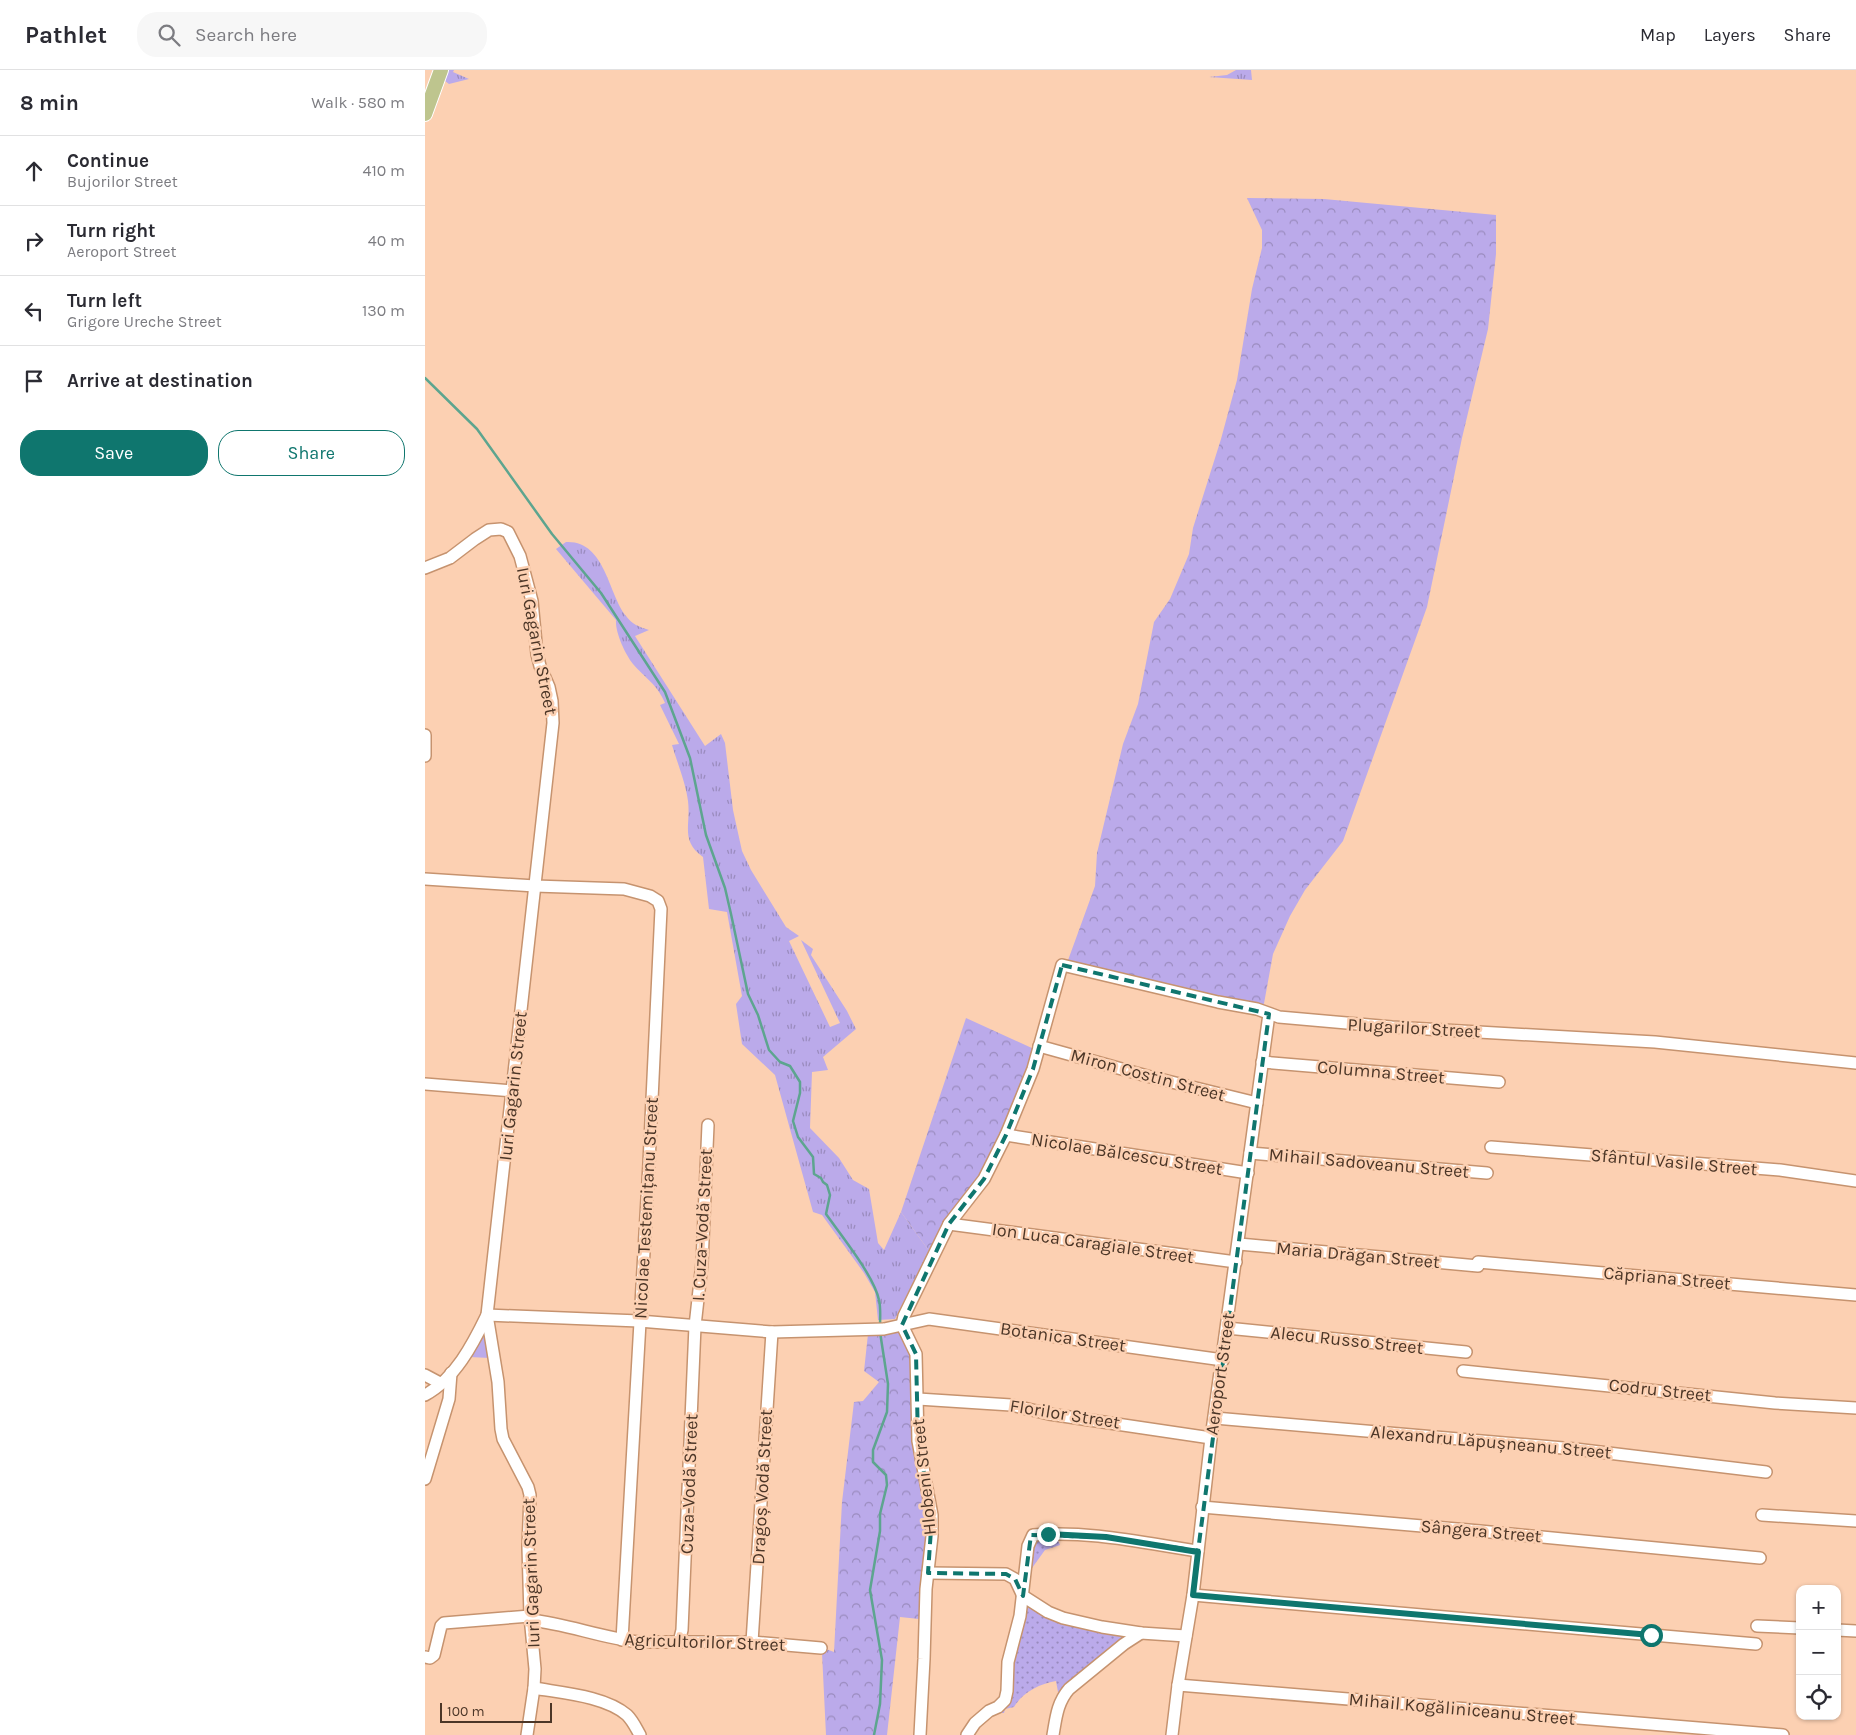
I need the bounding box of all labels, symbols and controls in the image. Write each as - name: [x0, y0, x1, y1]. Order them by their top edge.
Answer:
- search box: [137, 12, 487, 57]
- text: Pathlet: [25, 21, 107, 49]
- icon: search: [155, 21, 183, 49]
- text: Search here: [195, 24, 297, 46]
- text: Map: [1640, 24, 1676, 46]
- text: Layers: [1704, 24, 1756, 46]
- text: Share: [1784, 24, 1831, 46]
- text: 8 min: [20, 91, 79, 115]
- text: Walk · 580 m: [311, 93, 405, 112]
- text: Continue: [67, 150, 149, 172]
- icon: ahead: [20, 157, 48, 185]
- text: 410 m: [363, 161, 405, 180]
- text: Bujorilor Street: [67, 172, 178, 191]
- text: Turn right: [67, 220, 156, 242]
- icon: right: [20, 227, 48, 255]
- text: 40 m: [368, 231, 405, 250]
- text: Aeroport Street: [67, 242, 177, 261]
- text: Turn left: [67, 290, 142, 312]
- icon: left: [20, 297, 48, 325]
- text: 130 m: [362, 301, 405, 320]
- text: Grigore Ureche Street: [67, 312, 222, 331]
- icon: arrive: [20, 367, 48, 395]
- text: Arrive at destination: [67, 370, 253, 392]
- button: Save: [20, 430, 208, 476]
- button: Share: [218, 430, 405, 476]
- street label: Iuri Gagarin Street: [512, 565, 562, 717]
- street label: Iuri Gagarin Street: [494, 1010, 532, 1162]
- street label: Plugarilor Street: [1347, 1014, 1481, 1042]
- street label: Miron Costin Street: [1068, 1044, 1228, 1106]
- street label: Columna Street: [1316, 1055, 1446, 1089]
- street label: Nicolae Testemițanu Street: [629, 1096, 663, 1319]
- street label: Nicolae Bălcescu Street: [1030, 1128, 1224, 1180]
- street label: Mihail Sadoveanu Street: [1268, 1143, 1470, 1183]
- street label: Sfântul Vasile Street: [1590, 1144, 1758, 1180]
- street label: I. Cuza-Vodă Street: [687, 1148, 717, 1302]
- street label: Ion Luca Caragiale Street: [991, 1218, 1196, 1268]
- street label: Maria Drăgan Street: [1275, 1237, 1441, 1273]
- street label: Căpriana Street: [1602, 1261, 1732, 1295]
- street label: Aeroport Street: [1201, 1311, 1240, 1437]
- street label: Botanica Street: [999, 1317, 1128, 1357]
- street label: Alecu Russo Street: [1270, 1321, 1425, 1359]
- street label: Codru Street: [1608, 1374, 1712, 1406]
- street label: Florilor Street: [1008, 1394, 1122, 1434]
- street label: Dragoș Vodă Street: [747, 1408, 777, 1565]
- street label: Cuza-Vodă Street: [676, 1413, 702, 1554]
- street label: Hlobeni Street: [907, 1418, 941, 1536]
- street label: Alexandru Lăpușneanu Street: [1370, 1421, 1613, 1464]
- street label: Iuri Gagarin Street: [517, 1497, 545, 1648]
- street label: Sângera Street: [1420, 1515, 1543, 1547]
- route end: [1037, 1523, 1060, 1546]
- map controls: [1796, 1585, 1841, 1720]
- button: +: [1796, 1585, 1841, 1630]
- route start: [1640, 1624, 1663, 1647]
- street label: Agricultorilor Street: [624, 1628, 786, 1656]
- button: −: [1796, 1630, 1841, 1675]
- button: locate: [1796, 1675, 1841, 1720]
- street label: Mihail Kogăliniceanu Street: [1348, 1688, 1576, 1730]
- scale bar: [440, 1700, 553, 1723]
- text: 100 m: [447, 1703, 485, 1720]

